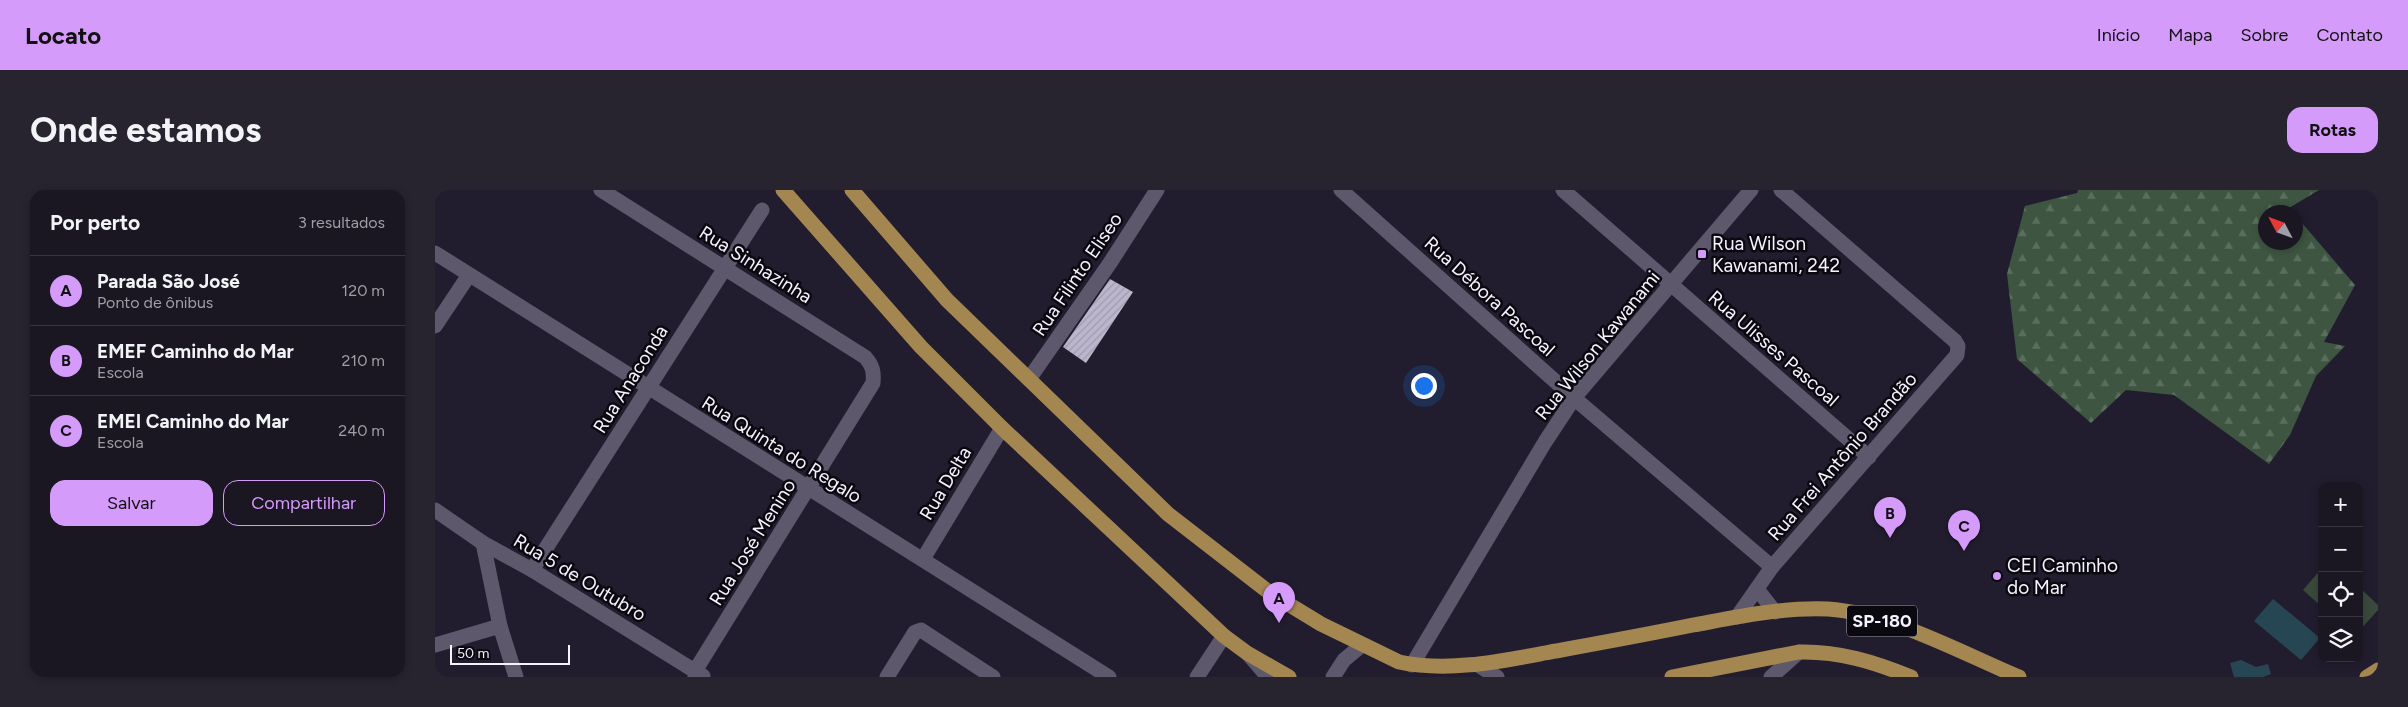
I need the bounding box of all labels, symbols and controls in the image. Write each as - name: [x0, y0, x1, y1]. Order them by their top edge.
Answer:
- text: Locato: [25, 21, 101, 50]
- text: Início: [2097, 24, 2140, 46]
- text: Mapa: [2168, 24, 2212, 46]
- text: Sobre: [2240, 24, 2288, 46]
- text: Contato: [2316, 24, 2383, 46]
- button: Rotas: [2287, 107, 2378, 153]
- text: Onde estamos: [30, 109, 261, 151]
- north arrow: [2258, 205, 2303, 250]
- street label: Rua Filinto Eliseo: [1028, 208, 1127, 340]
- text: Por perto: [50, 210, 140, 235]
- text: 3 resultados: [298, 213, 385, 232]
- street label: Rua Sinhazinha: [695, 221, 816, 308]
- street label: Rua Débora Pascoal: [1420, 232, 1560, 361]
- place label: Rua Wilson Kawanami, 242: [1712, 232, 1840, 277]
- marker: Rua Wilson Kawanami, 242: [1696, 248, 1708, 260]
- street label: Rua Wilson Kawanami: [1530, 266, 1665, 424]
- text: Parada São José: [97, 270, 240, 293]
- text: A: [60, 281, 72, 300]
- text: 120 m: [342, 281, 385, 300]
- street label: Rua Ulisses Pascoal: [1704, 286, 1844, 411]
- text: Ponto de ônibus: [97, 293, 213, 312]
- street label: Rua Anaconda: [588, 321, 673, 437]
- text: EMEF Caminho do Mar: [97, 340, 294, 363]
- text: B: [61, 351, 71, 370]
- text: 210 m: [342, 351, 385, 370]
- text: Escola: [97, 363, 144, 382]
- street label: Rua Frei Antônio Brandão: [1763, 367, 1921, 545]
- your location: [1411, 373, 1437, 399]
- street label: Rua Quinta do Regalo: [698, 391, 866, 508]
- text: EMEI Caminho do Mar: [97, 410, 289, 433]
- text: C: [60, 421, 72, 440]
- text: 240 m: [338, 421, 385, 440]
- text: Escola: [97, 433, 144, 452]
- street label: Rua Delta: [915, 442, 976, 524]
- street label: Rua José Menino: [704, 475, 801, 610]
- button: Salvar: [50, 480, 213, 526]
- button: Compartilhar: [223, 480, 385, 526]
- map controls: [2318, 482, 2363, 662]
- button: +: [2318, 482, 2363, 527]
- pin: B: [1874, 497, 1906, 538]
- pin: C: [1948, 510, 1980, 551]
- button: −: [2318, 527, 2363, 572]
- street label: Rua 5 de Outubro: [509, 529, 650, 626]
- place label: CEI Caminho do Mar: [2007, 554, 2118, 599]
- marker: CEI Caminho do Mar: [1991, 570, 2003, 582]
- button: locate: [2318, 572, 2363, 617]
- pin: A: [1263, 582, 1295, 623]
- road number: SP-180: [1847, 606, 1917, 636]
- button: layers: [2318, 617, 2363, 662]
- scale bar: [450, 642, 570, 665]
- text: 50 m: [457, 645, 489, 662]

